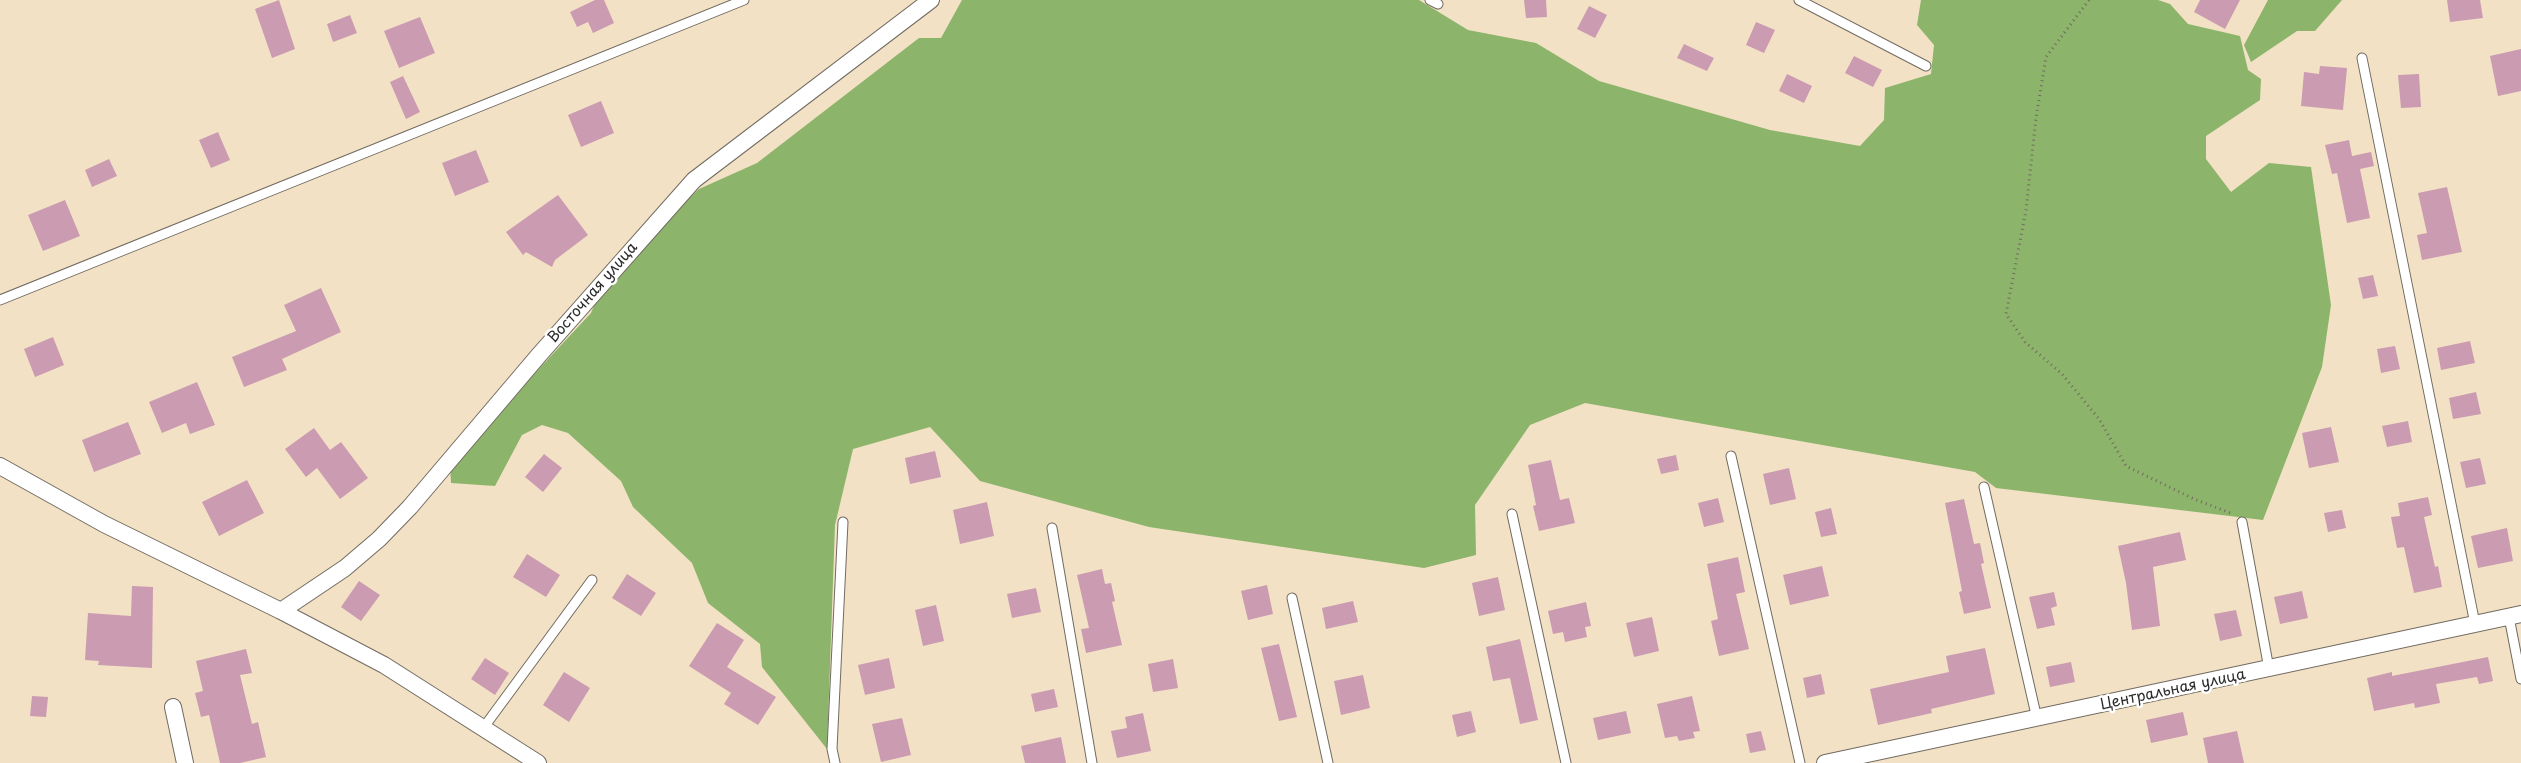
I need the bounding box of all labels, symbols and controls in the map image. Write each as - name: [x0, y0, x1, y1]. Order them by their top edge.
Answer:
- street label: Восточная улица: [544, 239, 642, 347]
- street label: Центральная улица: [2099, 666, 2247, 714]

